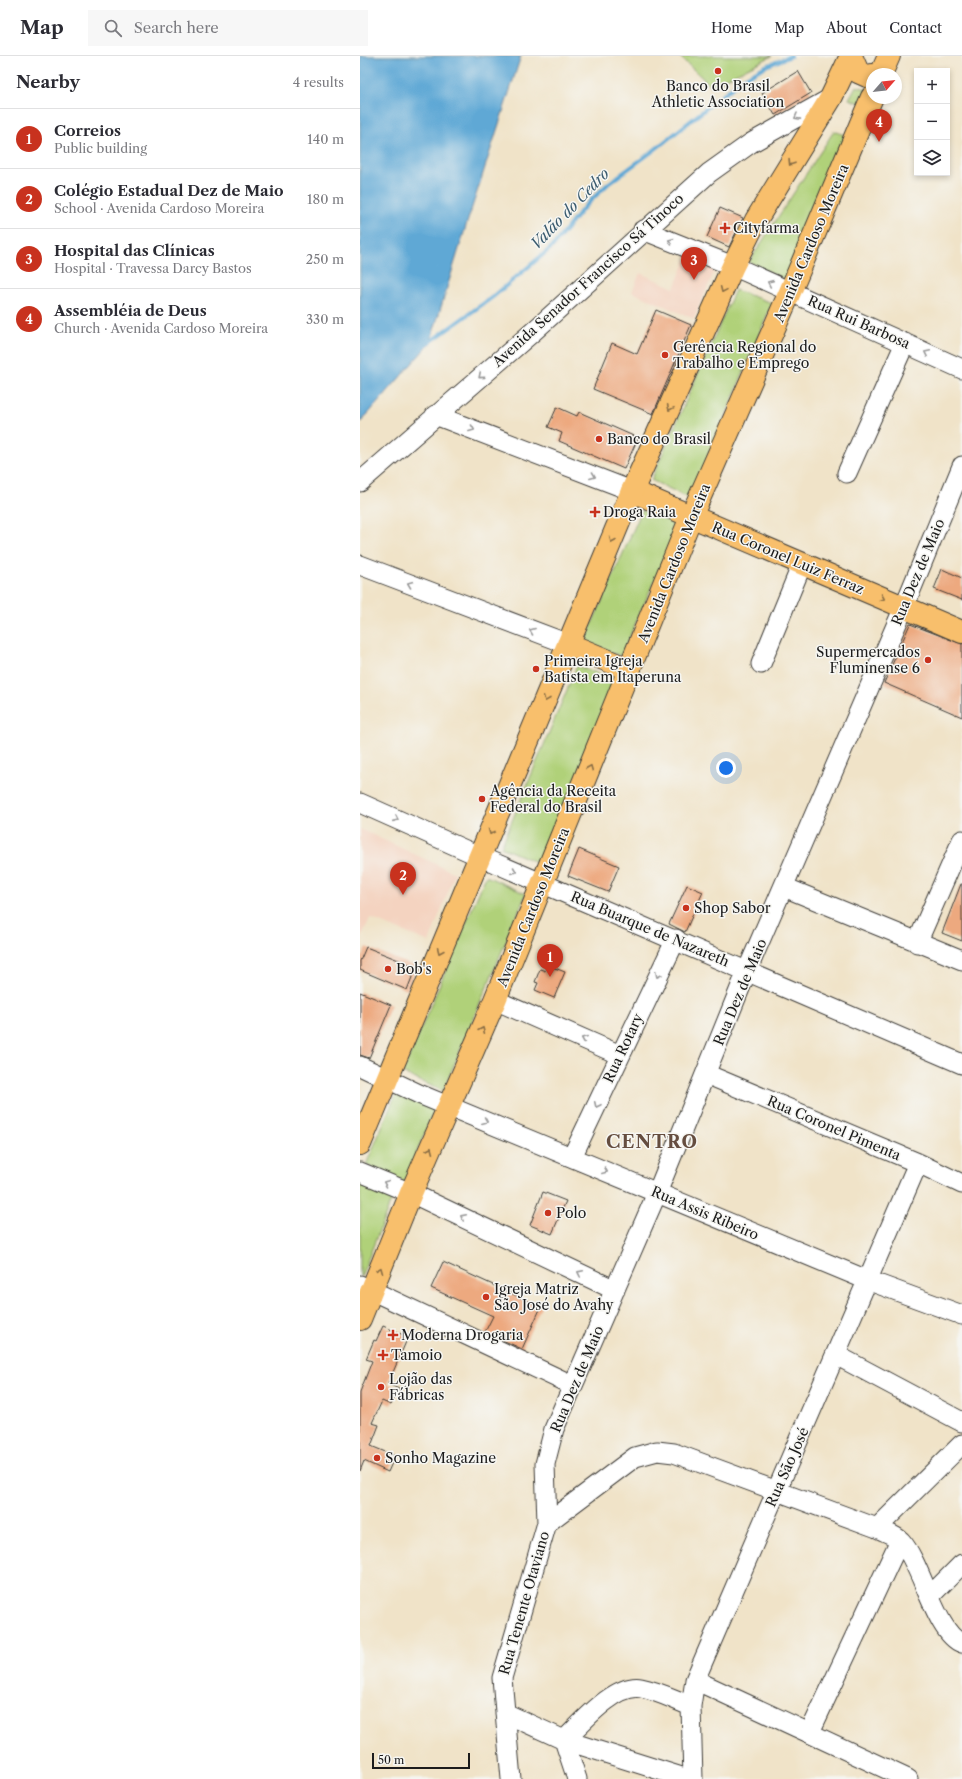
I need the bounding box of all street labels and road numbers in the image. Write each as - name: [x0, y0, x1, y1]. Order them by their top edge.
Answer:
- street label: Avenida Cardoso Moreira: [769, 161, 853, 326]
- street label: Avenida Senador Francisco Sá Tinoco: [488, 189, 687, 371]
- street label: Rua Rui Barbosa: [805, 291, 914, 353]
- street label: Avenida Cardoso Moreira: [633, 480, 714, 646]
- street label: Rua Dez de Maio: [887, 516, 949, 628]
- street label: Rua Coronel Luiz Ferraz: [709, 518, 867, 598]
- street label: Avenida Cardoso Moreira: [492, 824, 573, 990]
- street label: Rua Buarque de Nazareth: [568, 887, 732, 971]
- street label: Rua Dez de Maio: [709, 936, 771, 1048]
- street label: Rua Rotary: [599, 1010, 647, 1086]
- street label: Rua Coronel Pimenta: [764, 1092, 904, 1165]
- street label: Rua Assis Ribeiro: [648, 1182, 762, 1244]
- street label: Rua Dez de Maio: [546, 1323, 608, 1435]
- street label: Rua São José: [761, 1424, 813, 1510]
- street label: Rua Tenente Otaviano: [495, 1529, 553, 1677]

